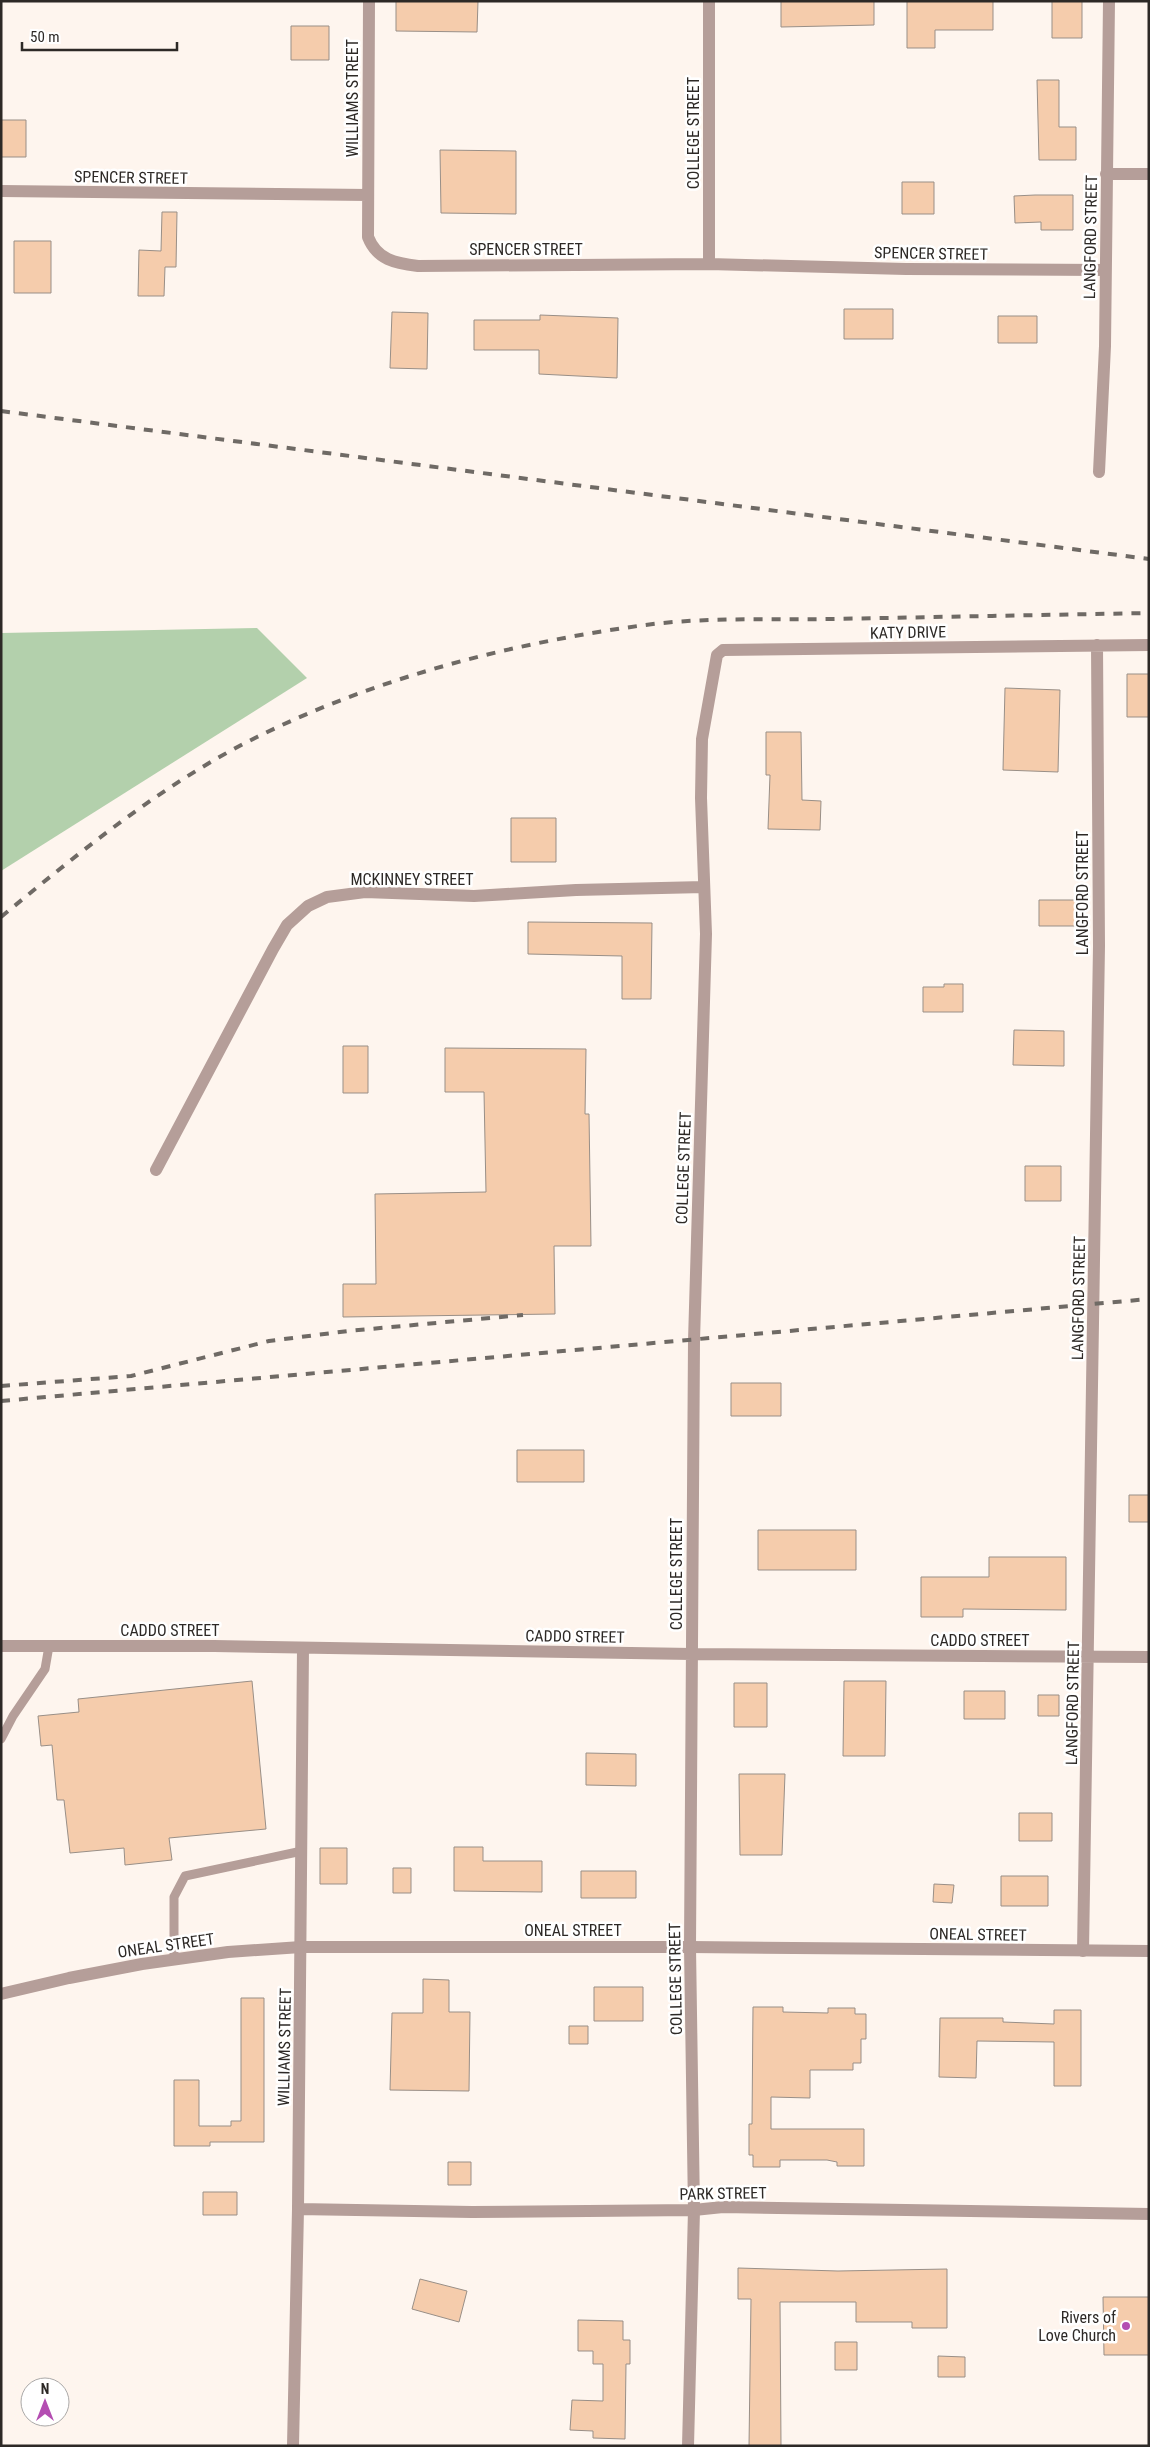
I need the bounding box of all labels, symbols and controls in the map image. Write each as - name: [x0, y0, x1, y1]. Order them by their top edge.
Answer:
- scale bar: [22, 20, 178, 52]
- text: 50 m: [30, 28, 60, 46]
- street label: WILLIAMS STREET: [343, 39, 362, 157]
- street label: COLLEGE STREET: [684, 77, 703, 189]
- street label: SPENCER STREET: [74, 167, 188, 188]
- street label: LANGFORD STREET: [1080, 175, 1101, 299]
- street label: SPENCER STREET: [469, 240, 583, 259]
- street label: SPENCER STREET: [874, 243, 988, 264]
- street label: KATY DRIVE: [870, 622, 946, 643]
- street label: LANGFORD STREET: [1073, 831, 1092, 955]
- street label: MCKINNEY STREET: [350, 870, 474, 889]
- street label: COLLEGE STREET: [672, 1111, 695, 1225]
- street label: LANGFORD STREET: [1068, 1236, 1089, 1360]
- street label: COLLEGE STREET: [667, 1518, 686, 1630]
- street label: CADDO STREET: [120, 1621, 220, 1640]
- street label: CADDO STREET: [525, 1626, 625, 1647]
- street label: CADDO STREET: [930, 1631, 1030, 1650]
- street label: LANGFORD STREET: [1062, 1641, 1083, 1765]
- street label: ONEAL STREET: [524, 1921, 622, 1940]
- street label: COLLEGE STREET: [665, 1923, 686, 2035]
- street label: ONEAL STREET: [929, 1924, 1027, 1945]
- street label: ONEAL STREET: [116, 1929, 216, 1962]
- street label: WILLIAMS STREET: [274, 1988, 295, 2106]
- street label: PARK STREET: [679, 2183, 767, 2204]
- place label: Rivers of Love Church: [1038, 2308, 1116, 2345]
- marker: Rivers of Love Church: [1120, 2320, 1132, 2332]
- north arrow: [20, 2377, 70, 2427]
- text: N: [41, 2381, 49, 2397]

